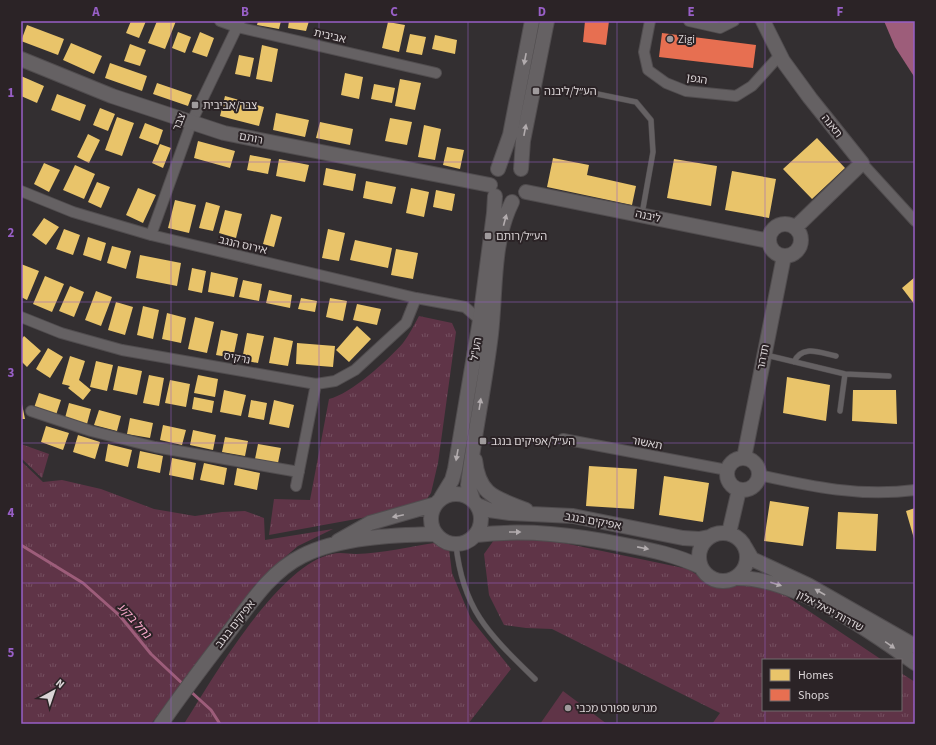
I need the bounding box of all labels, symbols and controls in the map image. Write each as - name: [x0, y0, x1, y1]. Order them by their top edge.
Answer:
- text: A: [91, 3, 100, 21]
- text: B: [241, 3, 249, 21]
- text: C: [390, 3, 398, 21]
- text: D: [538, 3, 546, 21]
- text: E: [687, 3, 695, 21]
- text: F: [837, 3, 844, 21]
- street label: אביבית: [312, 25, 348, 47]
- place label: Zigi: [678, 32, 695, 47]
- marker: Zigi: [665, 34, 675, 44]
- one-way arrow: [521, 53, 527, 65]
- street label: הגפן: [685, 70, 709, 88]
- text: 1: [8, 84, 15, 102]
- place label: הע״ל/ליבנה: [544, 84, 597, 99]
- marker: הע״ל/ליבנה: [531, 86, 541, 96]
- place label: צבר/אביבית: [203, 98, 257, 113]
- marker: צבר/אביבית: [190, 100, 200, 110]
- street label: צבר: [169, 111, 189, 133]
- street label: תאנה: [818, 111, 846, 141]
- one-way arrow: [522, 124, 528, 137]
- street label: רותם: [238, 128, 264, 148]
- street label: ליבנה: [634, 206, 662, 226]
- one-way arrow: [502, 213, 508, 225]
- text: 2: [8, 224, 15, 242]
- place label: הע״ל/רותם: [496, 229, 547, 244]
- marker: הע״ל/רותם: [483, 231, 493, 241]
- street label: אירוס הנגב: [217, 232, 269, 258]
- street label: הע"ל: [467, 336, 485, 362]
- street label: תדהר: [753, 343, 773, 371]
- street label: נרקיס: [222, 348, 252, 368]
- text: 3: [8, 364, 15, 382]
- one-way arrow: [477, 397, 483, 410]
- street label: תאשור: [630, 433, 664, 453]
- place label: הע״ל/אפיקים בנגב: [491, 434, 575, 449]
- marker: הע״ל/אפיקים בנגב: [478, 436, 488, 446]
- one-way arrow: [454, 449, 460, 462]
- text: 4: [8, 504, 15, 522]
- street label: אפיקים בנגב: [564, 509, 622, 533]
- one-way arrow: [392, 513, 405, 519]
- one-way arrow: [509, 529, 522, 535]
- one-way arrow: [637, 546, 649, 552]
- one-way arrow: [770, 581, 782, 587]
- street label: שדרות יגאל אלון: [794, 587, 866, 635]
- one-way arrow: [814, 589, 826, 596]
- street label: אפיקים בנגב: [212, 597, 258, 651]
- water label: נחל בקע: [113, 599, 156, 644]
- one-way arrow: [884, 641, 895, 649]
- text: 5: [8, 644, 15, 662]
- legend: [762, 659, 902, 711]
- text: Homes: [798, 667, 833, 684]
- north arrow: [34, 671, 74, 711]
- text: N: [52, 676, 68, 692]
- text: Shops: [798, 687, 829, 704]
- place label: מגרש ספורט מכבי: [576, 701, 657, 716]
- marker: מגרש ספורט מכבי: [563, 703, 573, 713]

